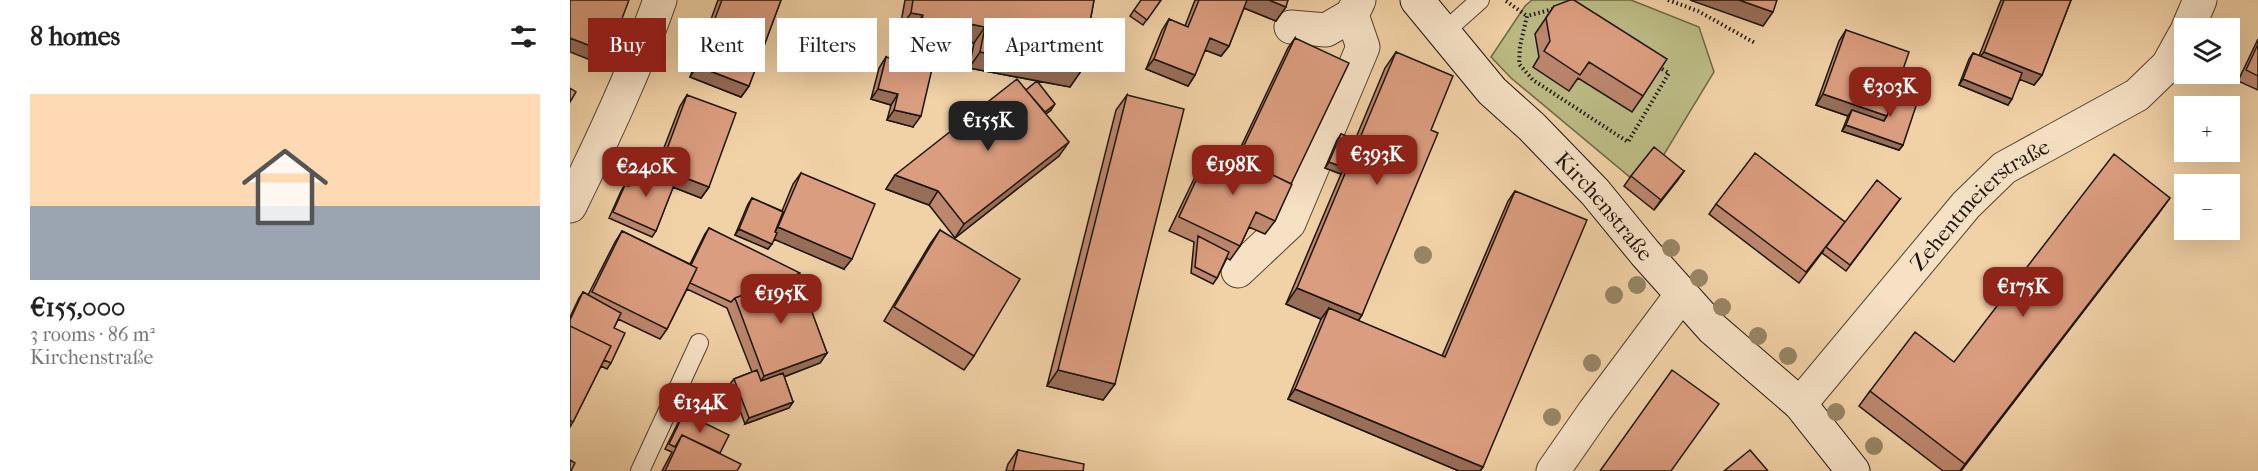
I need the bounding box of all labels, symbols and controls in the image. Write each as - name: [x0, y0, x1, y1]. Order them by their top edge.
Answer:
- chip: Buy: [588, 18, 666, 72]
- chip: Rent: [678, 18, 765, 72]
- chip: Filters: [777, 18, 877, 72]
- chip: New: [889, 18, 972, 72]
- chip: Apartment: [984, 18, 1125, 72]
- map controls: [2174, 18, 2240, 240]
- button: layers: [2174, 18, 2240, 84]
- icon: filters: [507, 20, 540, 53]
- text: 8 homes: [30, 21, 120, 52]
- pin: €303K: [1848, 67, 1932, 118]
- text: €303K: [1863, 75, 1917, 98]
- button: +: [2174, 96, 2240, 162]
- pin: €155K: [946, 101, 1030, 152]
- text: €155K: [963, 109, 1013, 132]
- icon: home: [231, 133, 339, 241]
- street label: Zehentmeierstraße: [1905, 134, 2054, 276]
- pin: €393K: [1335, 135, 1419, 186]
- text: €393K: [1350, 143, 1404, 166]
- pin: €198K: [1191, 145, 1275, 196]
- pin: €240K: [604, 147, 688, 198]
- street label: Kirchenstraße: [1549, 147, 1658, 267]
- text: €198K: [1206, 153, 1260, 176]
- text: €240K: [616, 155, 676, 178]
- button: −: [2174, 174, 2240, 240]
- pin: €175K: [1981, 267, 2065, 318]
- pin: €195K: [739, 274, 823, 325]
- text: €175K: [1997, 275, 2049, 298]
- text: €195K: [755, 282, 807, 305]
- text: €155,000: [30, 292, 125, 323]
- text: 3 rooms · 86 m²: [30, 323, 155, 346]
- text: Kirchenstraße: [30, 346, 153, 369]
- pin: €134K: [658, 383, 742, 434]
- text: €134K: [673, 391, 727, 414]

